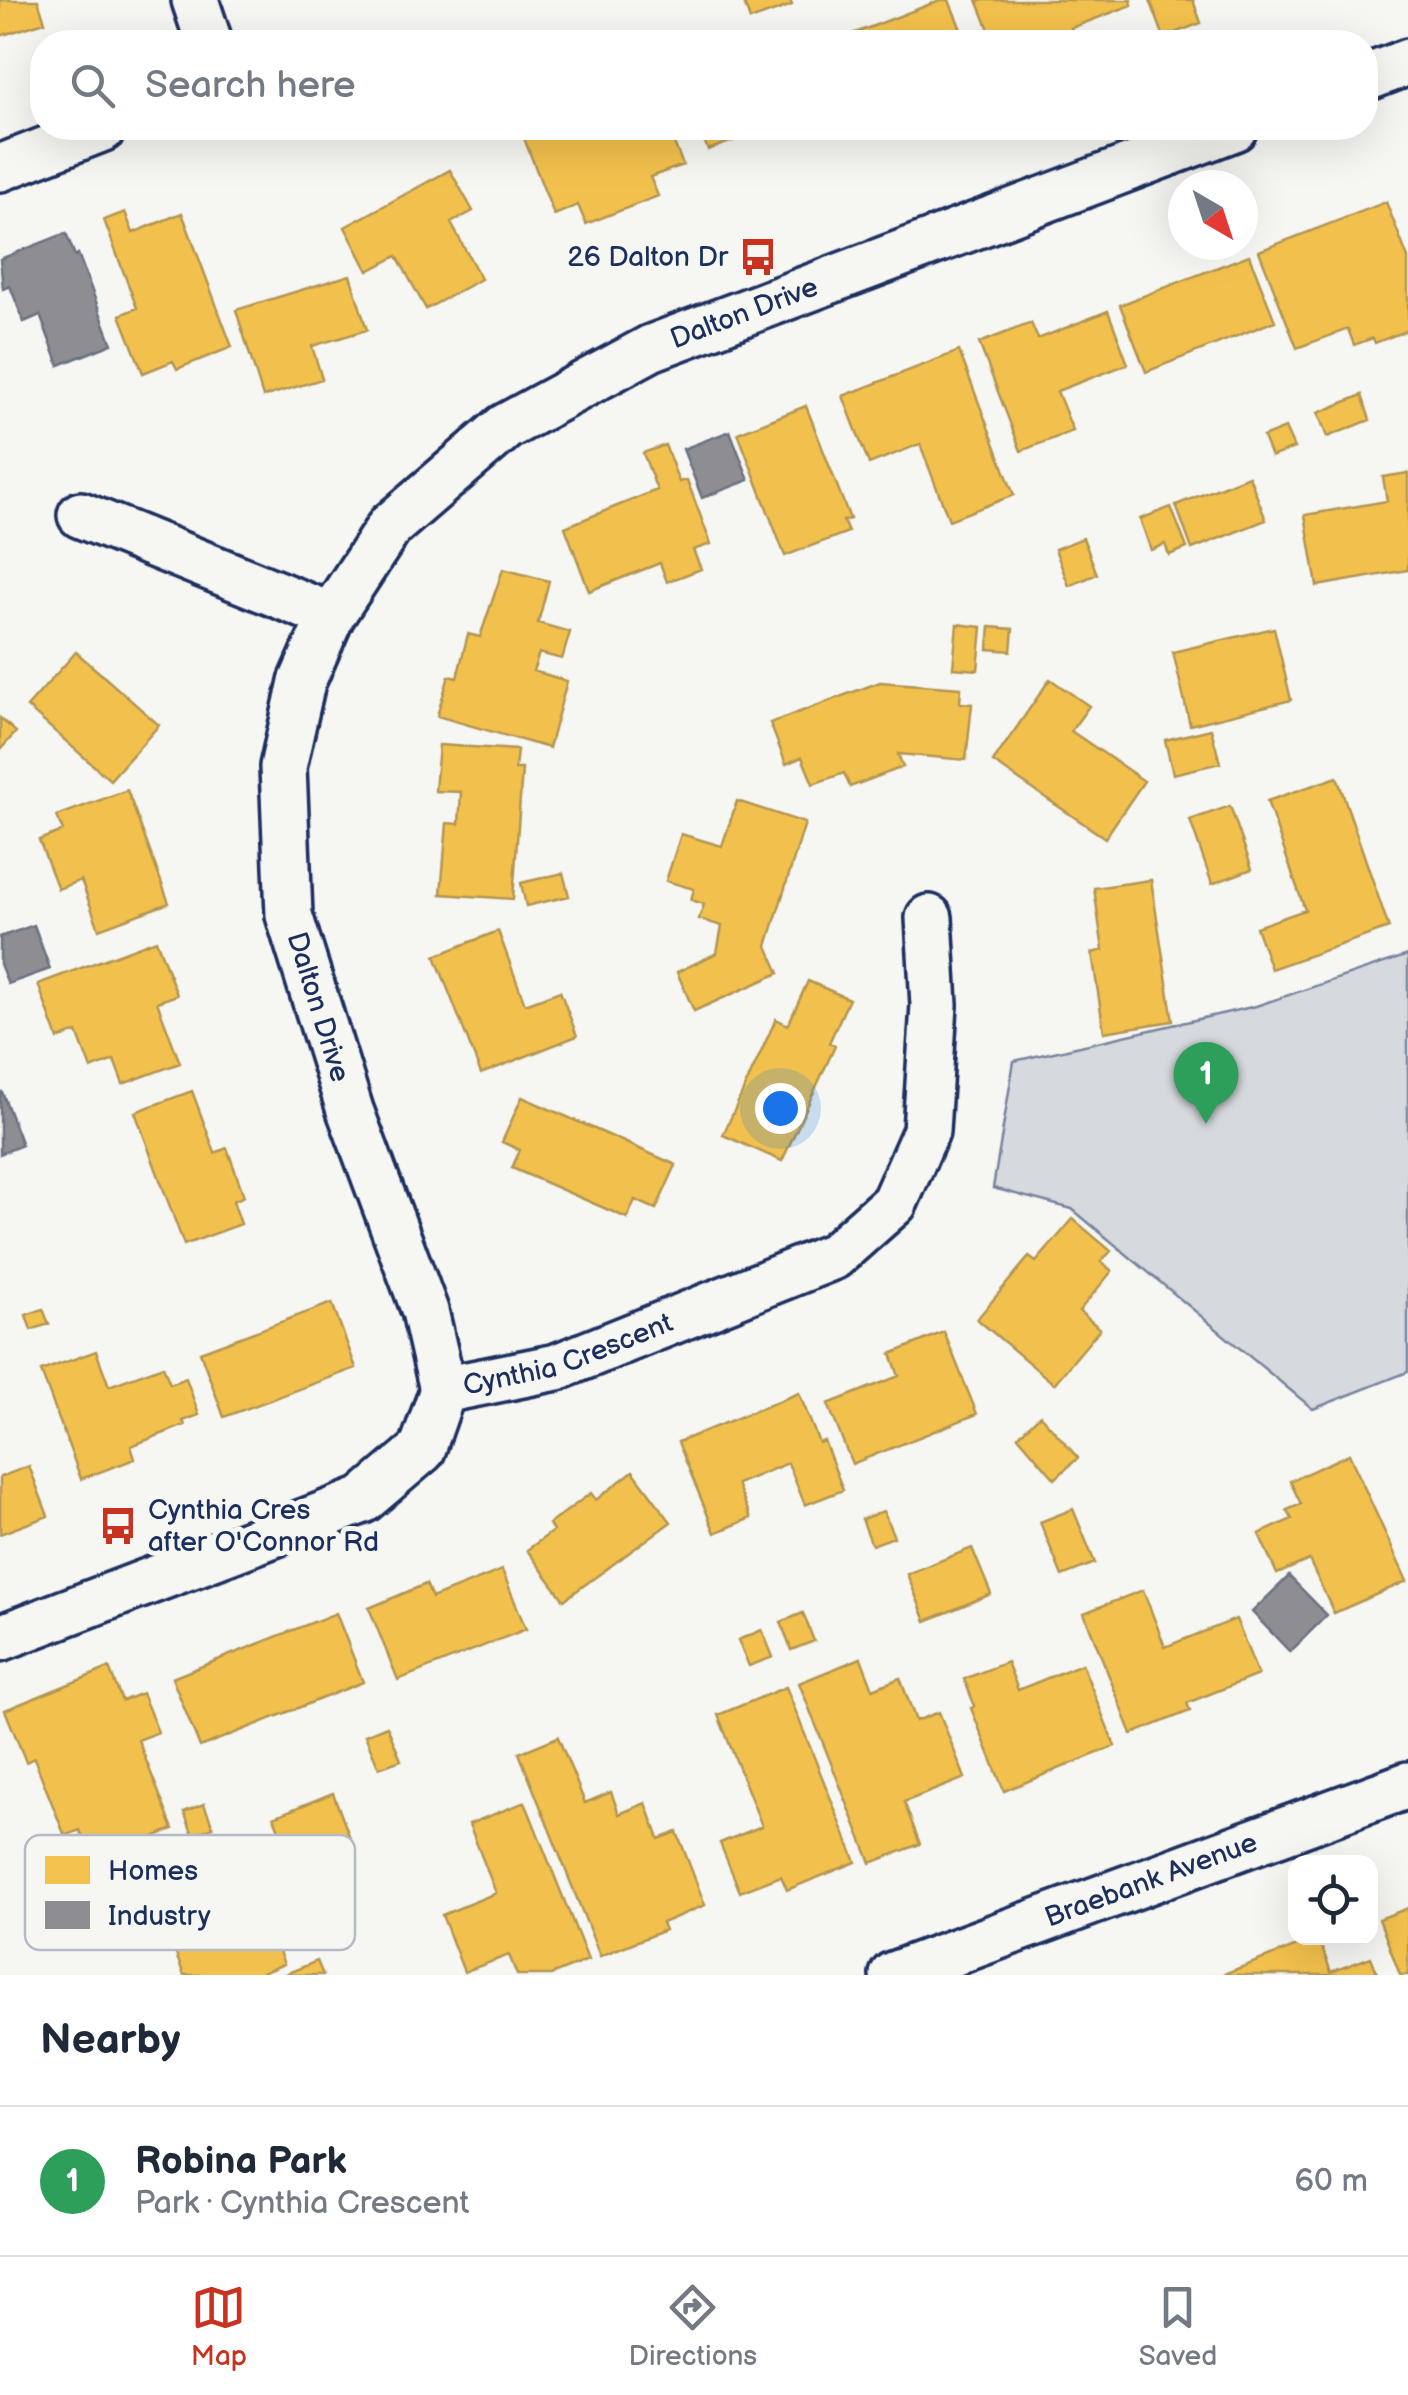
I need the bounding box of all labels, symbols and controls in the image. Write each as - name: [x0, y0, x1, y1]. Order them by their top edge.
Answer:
- search box: [30, 30, 1378, 140]
- icon: search: [65, 58, 120, 113]
- text: Search here: [145, 63, 356, 108]
- north arrow: [1168, 170, 1258, 260]
- bus stop icon: 26 Dalton Dr: [737, 236, 779, 278]
- place label: 26 Dalton Dr: [567, 241, 729, 274]
- street label: Dalton Drive: [666, 270, 822, 356]
- street label: Dalton Drive: [280, 928, 356, 1086]
- pin: 1: [1174, 1042, 1238, 1124]
- your location: [755, 1083, 806, 1134]
- street label: Cynthia Crescent: [460, 1306, 678, 1402]
- place label: Cynthia Cres after O'Connor Rd: [148, 1494, 379, 1559]
- bus stop icon: Cynthia Cres after O'Connor Rd: [97, 1505, 139, 1547]
- street label: Braebank Avenue: [1040, 1826, 1262, 1934]
- legend: [25, 1835, 355, 1950]
- text: Homes: [108, 1855, 198, 1888]
- map controls: [1288, 1855, 1378, 1945]
- button: locate: [1288, 1855, 1378, 1945]
- text: Industry: [108, 1900, 211, 1933]
- text: Nearby: [40, 2015, 180, 2066]
- text: Robina Park: [135, 2139, 347, 2184]
- text: 1: [66, 2162, 79, 2201]
- text: 60 m: [1295, 2162, 1368, 2201]
- text: Park · Cynthia Crescent: [135, 2184, 469, 2223]
- tab: Map: [191, 2280, 247, 2373]
- tab: Directions: [628, 2280, 757, 2373]
- tab: Saved: [1139, 2280, 1217, 2373]

